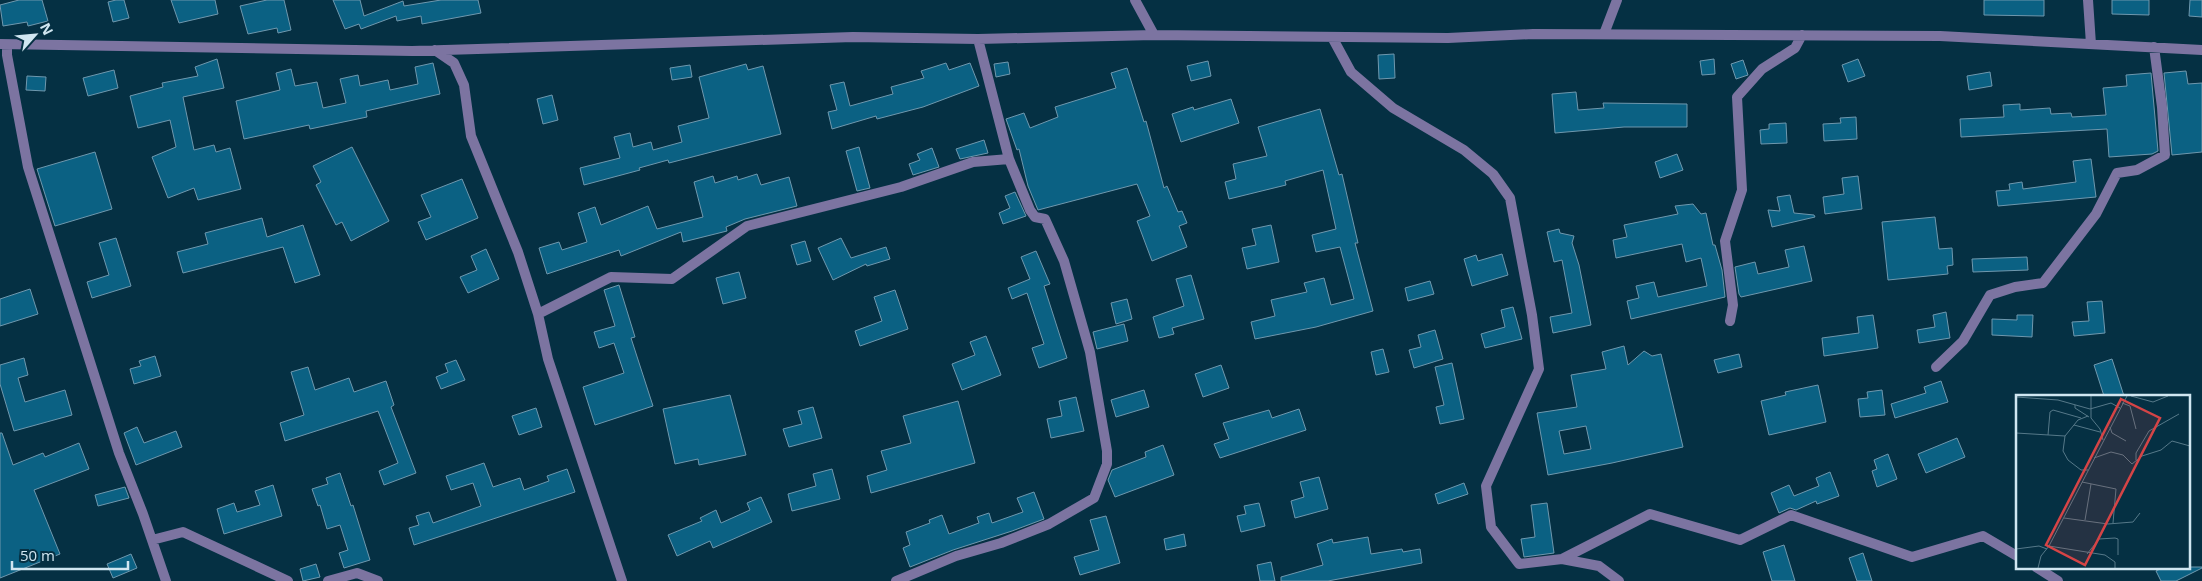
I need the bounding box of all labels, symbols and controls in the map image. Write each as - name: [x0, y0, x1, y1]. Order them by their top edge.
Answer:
- north arrow: [10, 10, 60, 60]
- text: N: [36, 19, 58, 38]
- inset map: [2016, 395, 2190, 568]
- scale bar: [12, 538, 129, 570]
- text: 50 m: [20, 545, 55, 565]

